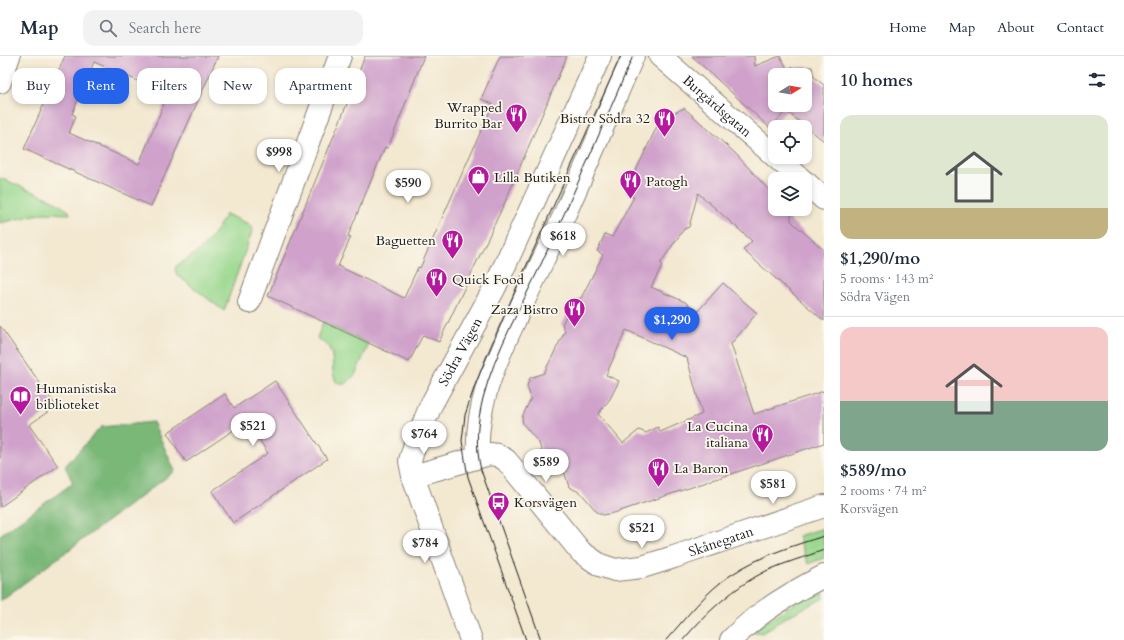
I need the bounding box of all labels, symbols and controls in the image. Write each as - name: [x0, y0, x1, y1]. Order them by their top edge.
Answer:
- search box: [83, 10, 363, 46]
- text: Map: [20, 15, 59, 41]
- icon: search: [97, 17, 119, 39]
- text: Search here: [129, 18, 201, 38]
- text: Home: [889, 18, 927, 37]
- text: Map: [949, 18, 975, 37]
- text: About: [997, 18, 1034, 37]
- text: Contact: [1056, 18, 1104, 37]
- chip: Buy: [12, 68, 65, 104]
- chip: Rent: [73, 68, 129, 104]
- chip: Filters: [137, 68, 201, 104]
- chip: New: [209, 68, 267, 104]
- chip: Apartment: [275, 68, 366, 104]
- north arrow: [768, 68, 812, 112]
- map controls: [768, 68, 812, 216]
- text: 10 homes: [840, 69, 913, 92]
- icon: filters: [1086, 69, 1108, 91]
- street label: Burgårdsgatan: [678, 71, 756, 142]
- place label: Wrapped Burrito Bar: [434, 98, 503, 133]
- restaurant icon: Wrapped Burrito Bar: [504, 102, 530, 135]
- restaurant icon: Bistro Södra 32: [652, 105, 678, 138]
- place label: Bistro Södra 32: [560, 109, 650, 128]
- button: locate: [768, 120, 812, 164]
- pin: $998: [255, 139, 303, 173]
- icon: home: [938, 141, 1010, 213]
- text: $998: [266, 143, 292, 161]
- shop icon: Lilla Butiken: [466, 164, 492, 197]
- place label: Lilla Butiken: [494, 168, 571, 187]
- restaurant icon: Patogh: [618, 168, 644, 201]
- pin: $590: [384, 170, 432, 204]
- place label: Patogh: [646, 172, 688, 191]
- button: layers: [768, 172, 812, 216]
- text: $590: [395, 174, 421, 192]
- pin: $618: [539, 223, 587, 257]
- restaurant icon: Baguetten: [439, 227, 465, 260]
- text: $618: [550, 227, 576, 245]
- place label: Baguetten: [375, 231, 436, 250]
- text: $1,290/mo: [840, 247, 920, 270]
- restaurant icon: Quick Food: [423, 266, 449, 299]
- place label: Quick Food: [452, 270, 524, 289]
- text: 5 rooms · 143 m²: [840, 270, 933, 288]
- text: Södra Vägen: [840, 288, 910, 306]
- restaurant icon: Zaza Bistro: [561, 296, 587, 329]
- place label: Zaza Bistro: [491, 300, 558, 319]
- pin: $1,290: [639, 307, 705, 341]
- text: $1,290: [653, 311, 691, 329]
- street label: Södra Vägen: [434, 314, 487, 390]
- icon: home: [938, 353, 1010, 425]
- place label: Humanistiska biblioteket: [36, 379, 116, 414]
- library icon: Humanistiska biblioteket: [8, 383, 34, 416]
- pin: $521: [229, 413, 277, 447]
- text: $521: [240, 417, 266, 435]
- place label: La Cucina italiana: [687, 417, 748, 452]
- pin: $764: [400, 421, 448, 455]
- restaurant icon: La Cucina italiana: [750, 421, 776, 454]
- text: $764: [411, 425, 437, 443]
- pin: $589: [522, 449, 570, 483]
- text: $589: [533, 453, 559, 471]
- restaurant icon: La Baron: [646, 455, 672, 488]
- place label: La Baron: [674, 459, 729, 478]
- text: $589/mo: [840, 459, 906, 482]
- pin: $581: [749, 471, 797, 505]
- text: $581: [760, 475, 786, 493]
- text: 2 rooms · 74 m²: [840, 482, 927, 500]
- bus stop icon: Korsvägen: [486, 489, 512, 522]
- place label: Korsvägen: [514, 493, 577, 512]
- text: Korsvägen: [840, 500, 899, 518]
- pin: $521: [618, 515, 666, 549]
- text: $521: [629, 519, 655, 537]
- street label: Skånegatan: [686, 522, 756, 561]
- pin: $784: [401, 530, 449, 564]
- text: $784: [412, 534, 438, 552]

